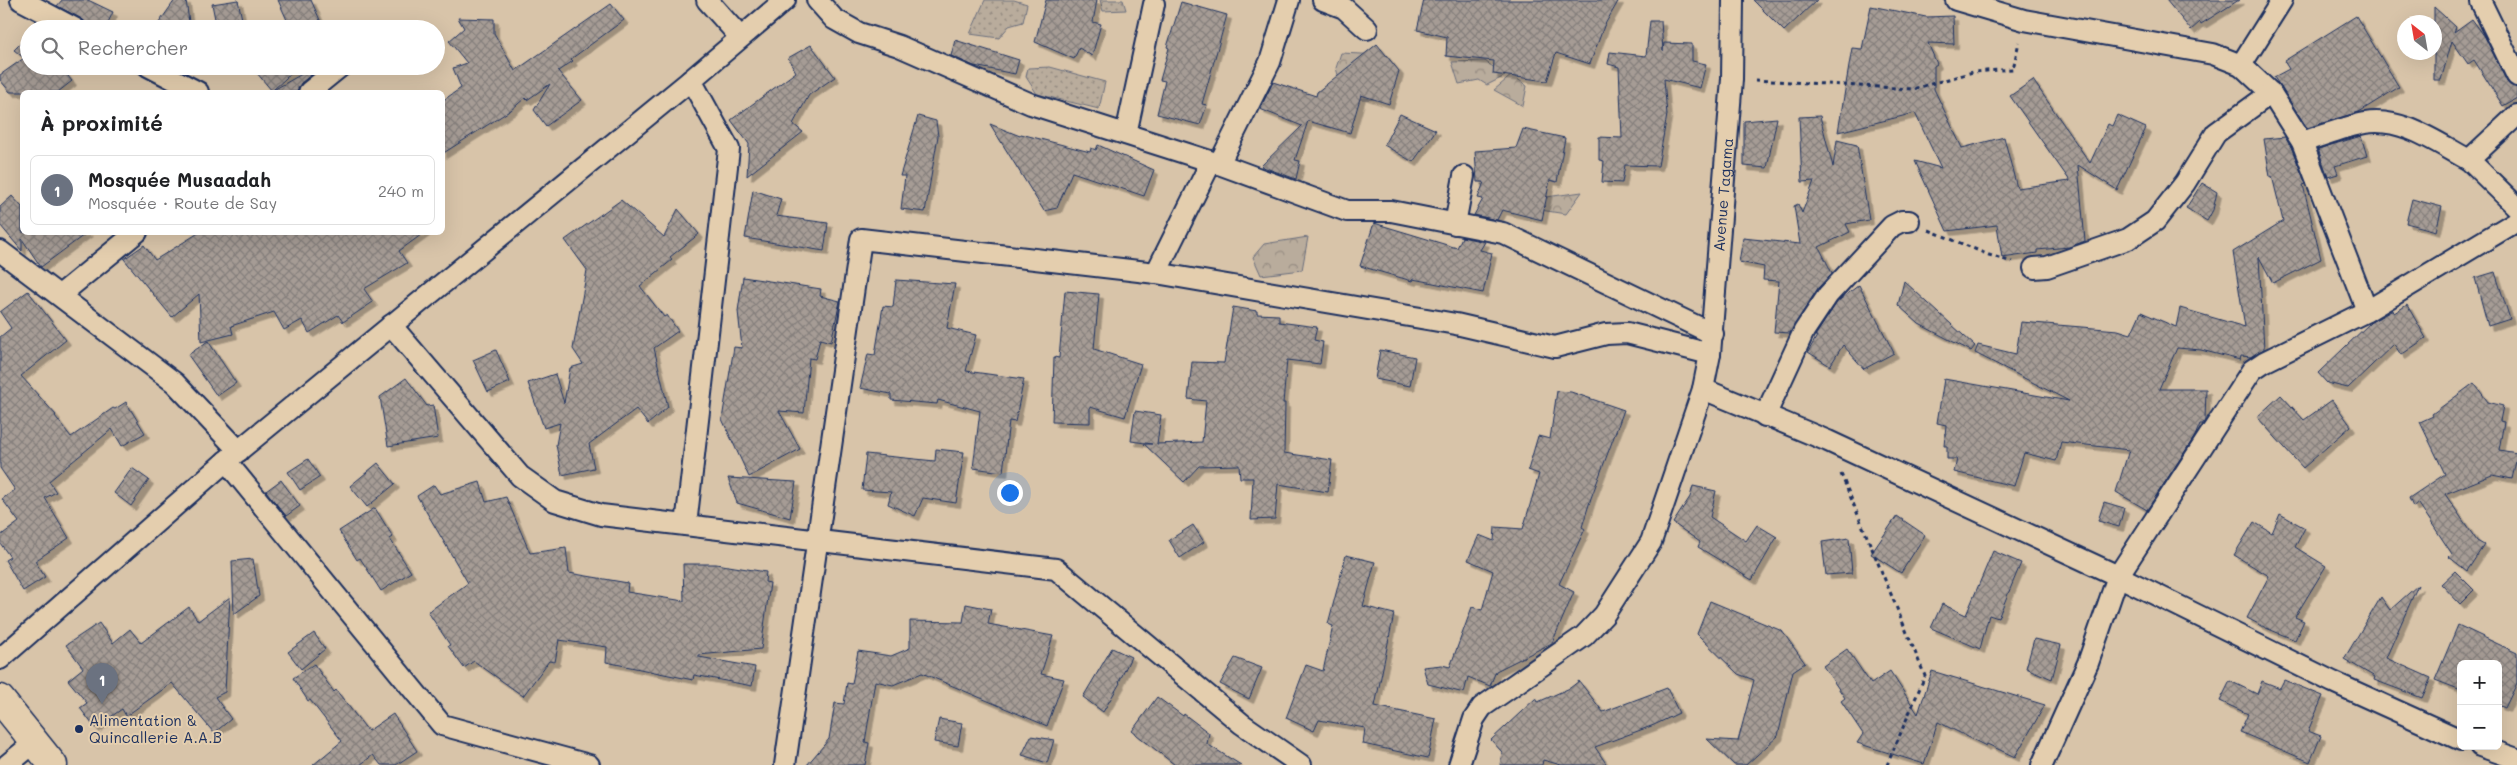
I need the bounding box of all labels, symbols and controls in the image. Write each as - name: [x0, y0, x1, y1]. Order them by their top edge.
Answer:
- north arrow: [2397, 15, 2442, 60]
- search box: [20, 20, 445, 75]
- icon: search: [38, 34, 66, 62]
- text: Rechercher: [78, 35, 188, 60]
- text: À proximité: [40, 109, 163, 136]
- street label: Avenue Tagama: [1708, 137, 1737, 252]
- text: Mosquée Musaadah: [88, 167, 271, 192]
- text: 1: [53, 180, 61, 201]
- text: 240 m: [378, 180, 424, 201]
- text: Mosquée · Route de Say: [88, 192, 277, 213]
- your location: [997, 480, 1023, 506]
- map controls: [2457, 660, 2502, 750]
- button: +: [2457, 660, 2502, 705]
- pin: 1: [86, 663, 118, 704]
- button: −: [2457, 705, 2502, 750]
- place label: Alimentation & Quincallerie A.A.B: [89, 710, 222, 747]
- marker: Alimentation & Quincallerie A.A.B: [73, 723, 85, 735]

